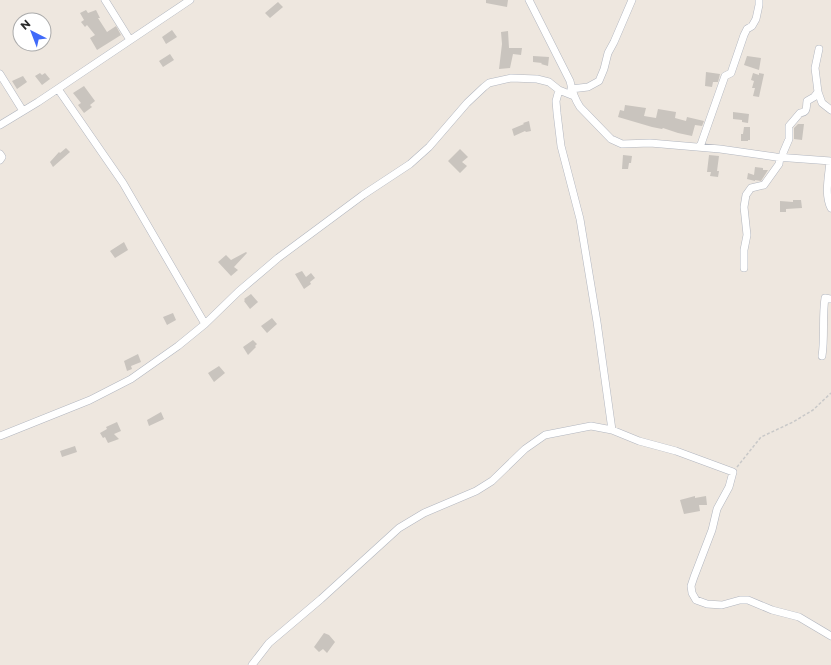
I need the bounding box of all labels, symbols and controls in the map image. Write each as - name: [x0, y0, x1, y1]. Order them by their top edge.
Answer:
- north arrow: [12, 12, 52, 52]
- text: N: [17, 16, 33, 33]

